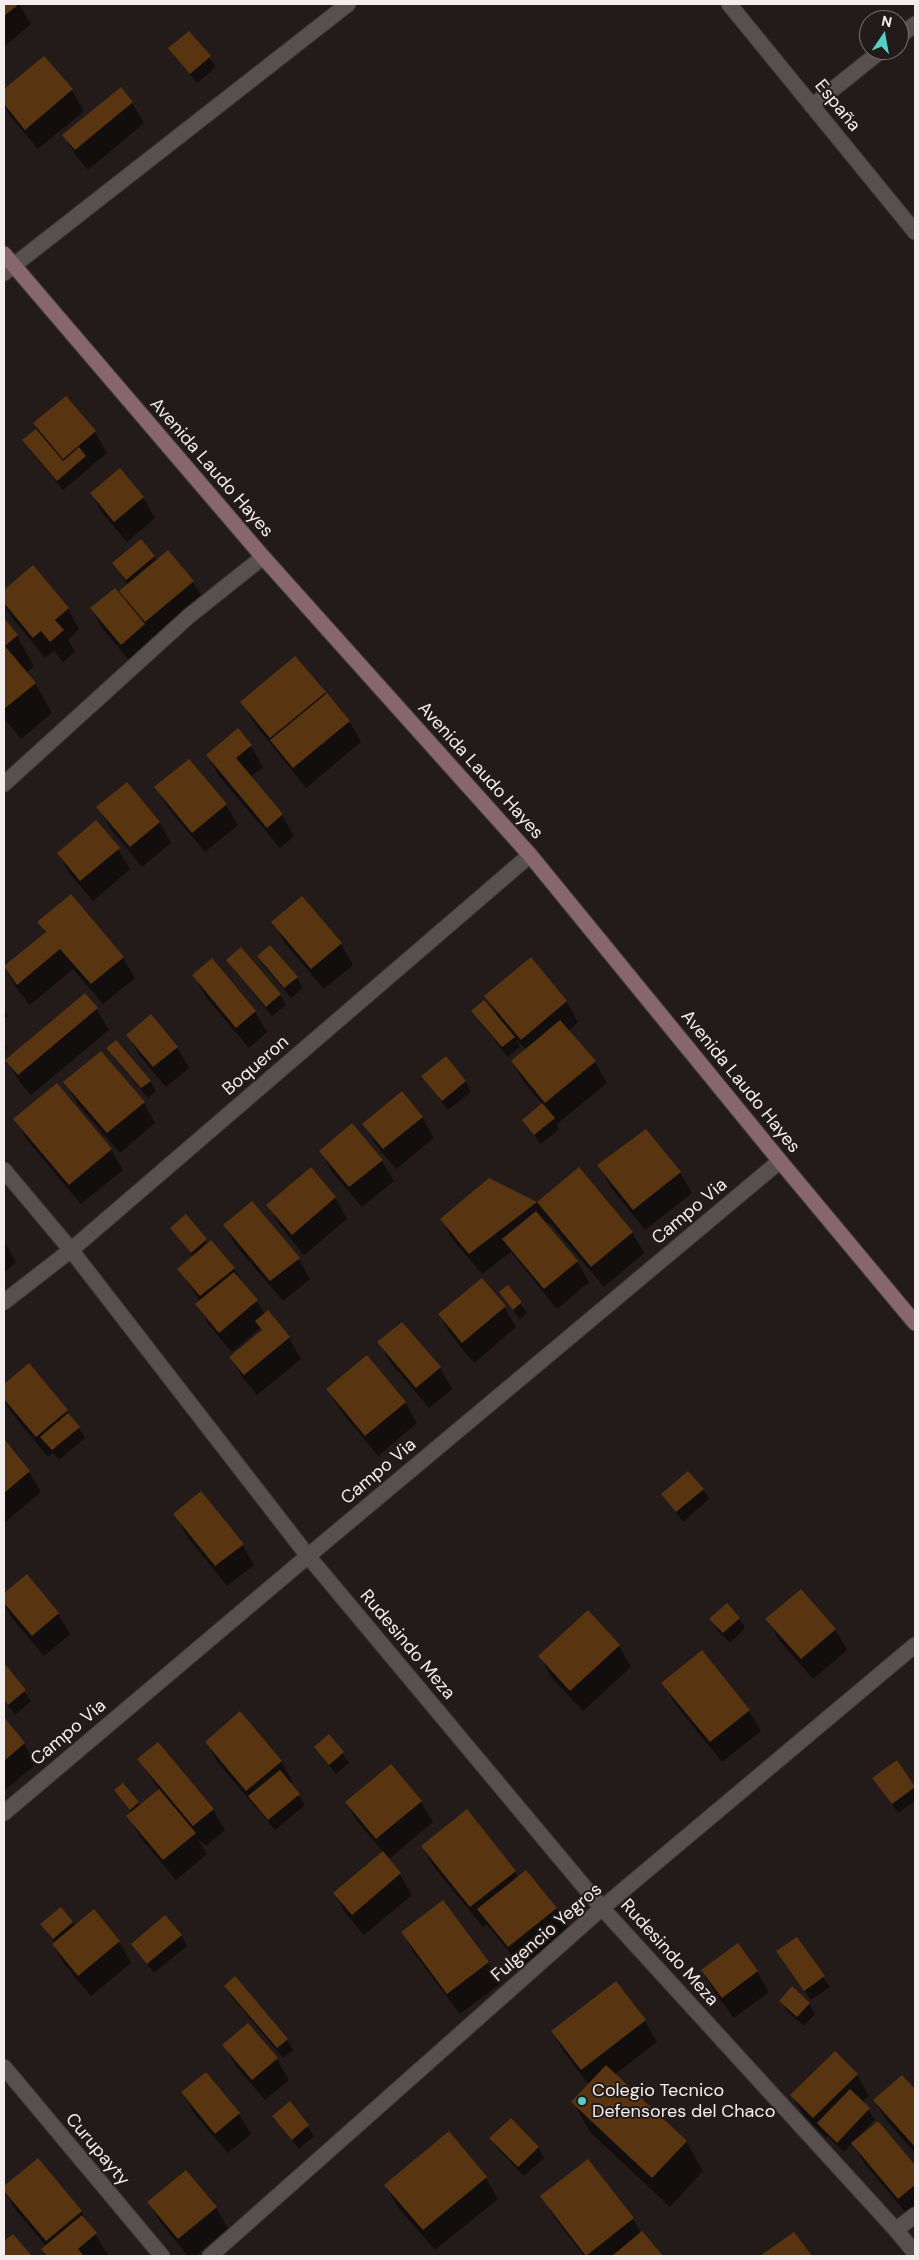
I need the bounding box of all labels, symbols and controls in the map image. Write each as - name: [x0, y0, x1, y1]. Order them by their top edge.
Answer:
- north arrow: [859, 10, 909, 60]
- text: N: [880, 11, 894, 31]
- street label: España: [810, 76, 864, 136]
- street label: Avenida Laudo Hayes: [145, 394, 277, 542]
- street label: Avenida Laudo Hayes: [413, 698, 547, 844]
- street label: Avenida Laudo Hayes: [676, 1006, 804, 1158]
- street label: Boqueron: [218, 1031, 294, 1101]
- street label: Campo Via: [648, 1174, 732, 1250]
- street label: Campo Via: [337, 1434, 421, 1510]
- street label: Rudesindo Meza: [355, 1586, 459, 1704]
- street label: Campo Via: [27, 1695, 111, 1771]
- street label: Fulgencio Yegros: [487, 1879, 607, 1987]
- street label: Rudesindo Meza: [615, 1895, 723, 2011]
- place label: Colegio Tecnico Defensores del Chaco: [592, 2080, 775, 2122]
- marker: Colegio Tecnico Defensores del Chaco: [576, 2095, 588, 2107]
- street label: Curupayty: [60, 2109, 134, 2191]

